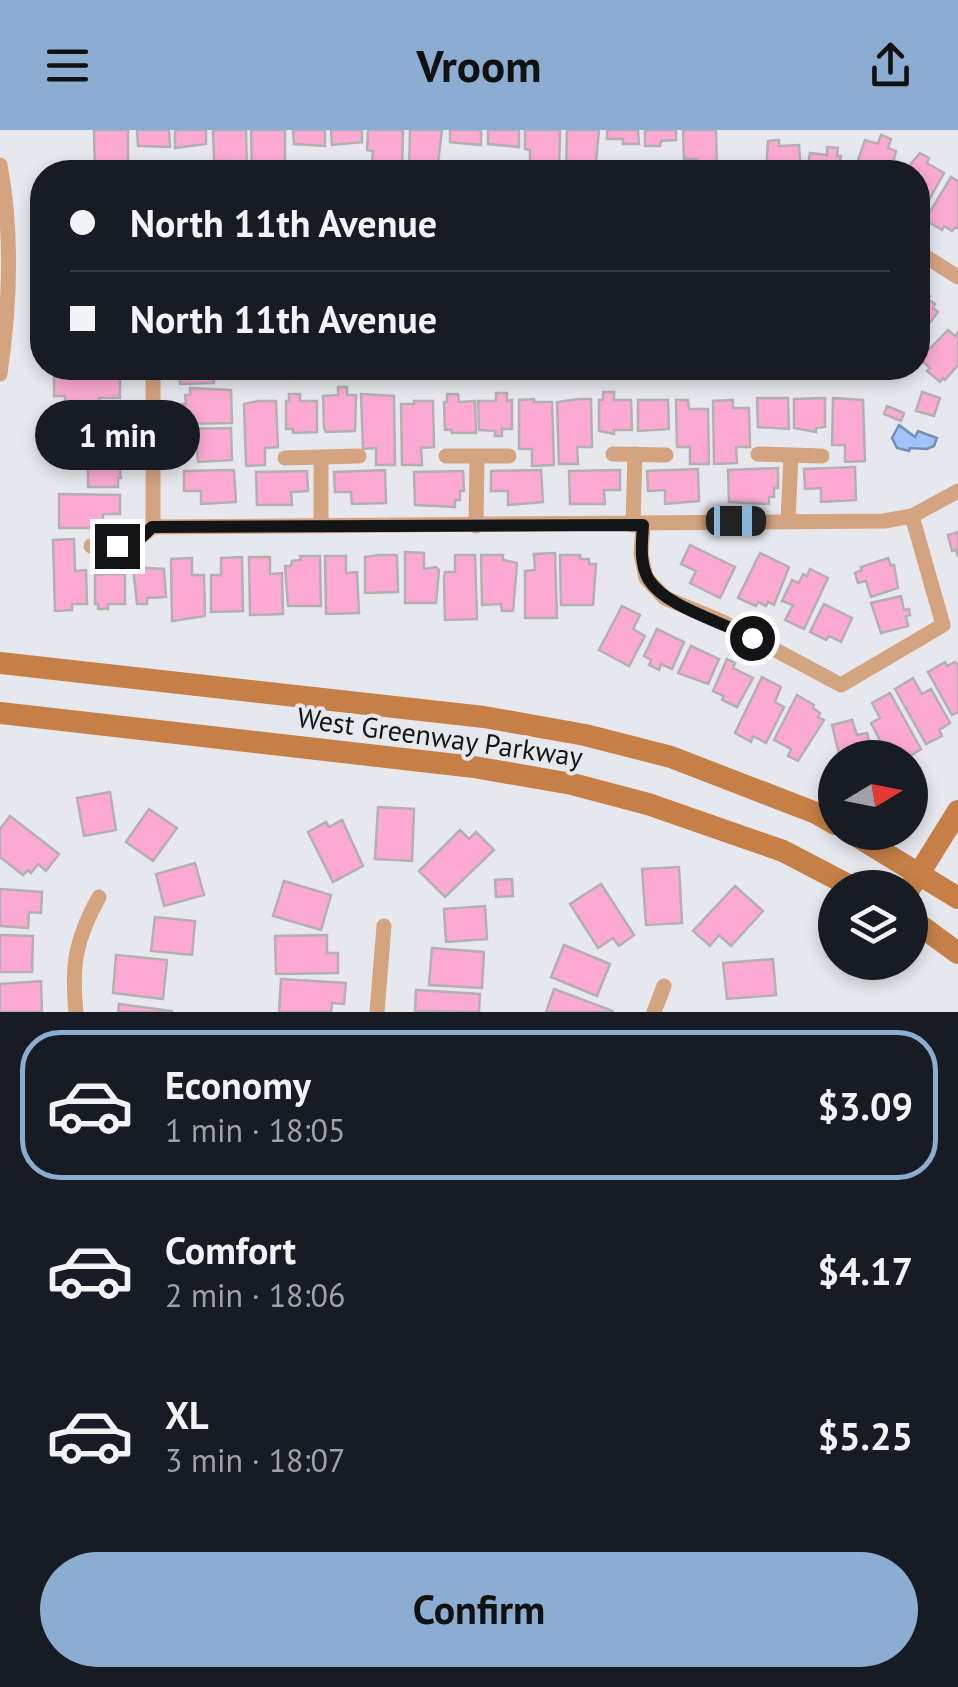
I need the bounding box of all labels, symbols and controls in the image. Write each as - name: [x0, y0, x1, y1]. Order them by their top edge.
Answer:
- text: Vroom: [417, 36, 541, 94]
- icon: menu: [40, 38, 95, 93]
- icon: share: [863, 38, 918, 93]
- text: North 11th Avenue: [130, 198, 437, 247]
- text: North 11th Avenue: [130, 294, 437, 343]
- callout: 1 min: [34, 401, 200, 471]
- text: 1 min: [78, 414, 157, 456]
- car: [706, 506, 766, 536]
- route end: [95, 524, 140, 569]
- route start: [730, 616, 775, 661]
- street label: West Greenway Parkway: [295, 698, 585, 775]
- north arrow: [818, 740, 928, 850]
- map controls: [818, 740, 928, 980]
- button: layers: [818, 870, 928, 980]
- icon: car: [45, 1060, 135, 1150]
- text: Economy: [165, 1060, 311, 1109]
- text: $3.09: [817, 1081, 913, 1130]
- text: 1 min · 18:05: [165, 1109, 345, 1151]
- icon: car: [45, 1225, 135, 1315]
- text: Comfort: [165, 1225, 296, 1274]
- text: $4.17: [817, 1246, 913, 1295]
- text: 2 min · 18:06: [165, 1274, 345, 1316]
- icon: car: [45, 1390, 135, 1480]
- text: XL: [165, 1390, 209, 1439]
- text: $5.25: [817, 1411, 913, 1460]
- text: 3 min · 18:07: [165, 1439, 345, 1481]
- button: Confirm: [40, 1552, 918, 1667]

